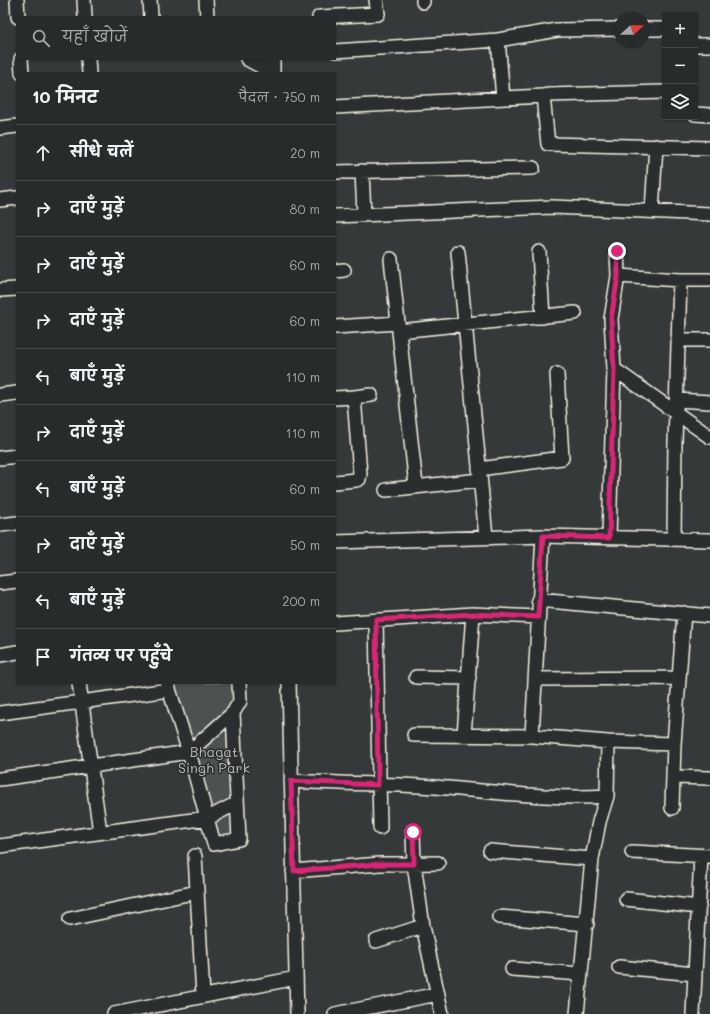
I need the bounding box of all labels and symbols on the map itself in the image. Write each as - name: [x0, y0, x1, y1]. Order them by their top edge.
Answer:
- north arrow: [614, 12, 650, 48]
- route end: [608, 242, 626, 260]
- park label: Bhagat Singh Park: [178, 742, 250, 777]
- route start: [404, 823, 422, 841]

